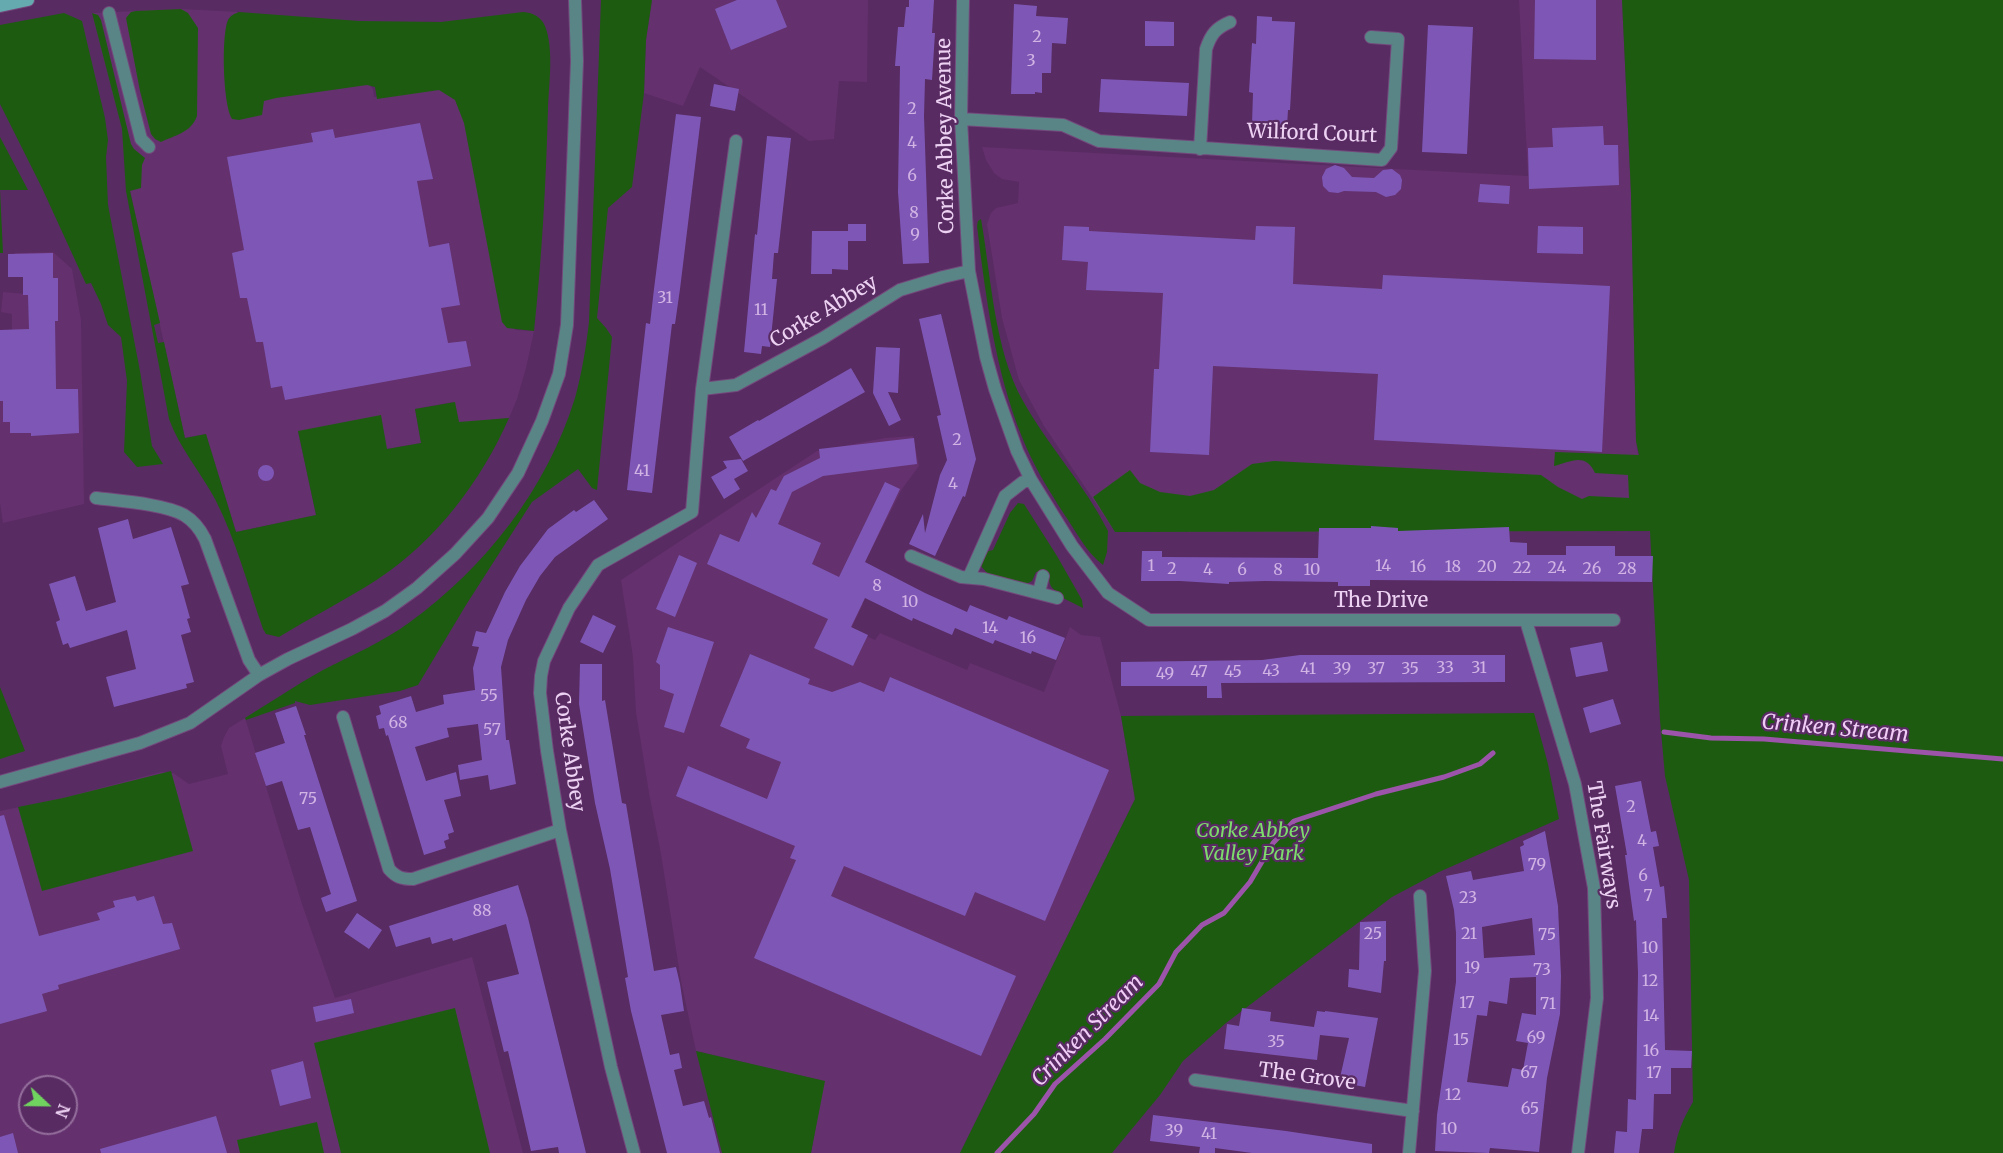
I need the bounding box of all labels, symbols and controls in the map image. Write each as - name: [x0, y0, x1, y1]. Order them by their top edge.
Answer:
- house number: 2: [1032, 27, 1042, 47]
- street label: Corke Abbey Avenue: [932, 38, 960, 234]
- house number: 3: [1026, 51, 1036, 71]
- house number: 2: [907, 99, 917, 119]
- street label: Wilford Court: [1247, 120, 1377, 148]
- house number: 4: [907, 133, 917, 153]
- house number: 6: [907, 166, 917, 186]
- house number: 8: [909, 203, 919, 223]
- house number: 9: [910, 225, 920, 245]
- street label: Corke Abbey: [766, 271, 882, 353]
- house number: 31: [657, 288, 673, 308]
- house number: 11: [754, 300, 768, 320]
- house number: 2: [952, 430, 962, 450]
- house number: 41: [634, 461, 650, 481]
- house number: 4: [948, 474, 958, 494]
- house number: 1: [1147, 556, 1155, 576]
- house number: 14: [1375, 556, 1391, 576]
- house number: 16: [1410, 557, 1426, 577]
- house number: 18: [1445, 557, 1461, 577]
- house number: 20: [1477, 557, 1497, 577]
- house number: 22: [1513, 558, 1531, 578]
- house number: 24: [1548, 558, 1566, 578]
- house number: 2: [1167, 559, 1177, 579]
- house number: 26: [1583, 559, 1601, 579]
- house number: 28: [1618, 559, 1636, 579]
- house number: 4: [1203, 560, 1213, 580]
- house number: 6: [1237, 560, 1247, 580]
- house number: 8: [1273, 560, 1283, 580]
- house number: 10: [1304, 560, 1320, 580]
- house number: 8: [872, 576, 882, 596]
- street label: The Drive: [1334, 589, 1428, 613]
- house number: 10: [902, 592, 918, 612]
- house number: 14: [982, 618, 998, 638]
- house number: 16: [1020, 628, 1036, 648]
- house number: 33: [1436, 658, 1454, 678]
- house number: 31: [1471, 658, 1487, 678]
- house number: 41: [1300, 659, 1316, 679]
- house number: 39: [1333, 659, 1351, 679]
- house number: 37: [1367, 659, 1385, 679]
- house number: 35: [1401, 659, 1419, 679]
- house number: 43: [1262, 661, 1280, 681]
- house number: 47: [1190, 662, 1208, 682]
- house number: 45: [1224, 662, 1242, 682]
- house number: 49: [1156, 664, 1174, 684]
- house number: 55: [480, 686, 498, 706]
- street label: Corke Abbey: [549, 690, 589, 814]
- water label: Crinken Stream: [1760, 710, 1910, 748]
- house number: 68: [388, 713, 408, 733]
- house number: 57: [483, 720, 501, 740]
- street label: The Fairways: [1581, 779, 1625, 911]
- house number: 75: [299, 789, 317, 809]
- house number: 2: [1626, 797, 1636, 817]
- park label: Corke Abbey Valley Park: [1196, 819, 1310, 866]
- house number: 4: [1637, 831, 1647, 851]
- house number: 79: [1528, 855, 1546, 875]
- house number: 6: [1638, 866, 1648, 886]
- house number: 7: [1643, 886, 1653, 906]
- house number: 23: [1459, 888, 1477, 908]
- house number: 88: [472, 901, 492, 921]
- house number: 25: [1364, 924, 1382, 944]
- house number: 21: [1461, 924, 1477, 944]
- house number: 75: [1538, 925, 1556, 945]
- house number: 10: [1642, 938, 1658, 958]
- house number: 19: [1464, 958, 1480, 978]
- house number: 73: [1533, 960, 1551, 980]
- water label: Crinken Stream: [1027, 970, 1149, 1092]
- house number: 12: [1642, 971, 1658, 991]
- house number: 17: [1459, 993, 1475, 1013]
- house number: 71: [1540, 994, 1556, 1014]
- house number: 14: [1643, 1006, 1659, 1026]
- house number: 69: [1527, 1028, 1545, 1048]
- house number: 15: [1453, 1030, 1469, 1050]
- house number: 35: [1267, 1032, 1285, 1052]
- house number: 16: [1643, 1041, 1659, 1061]
- street label: The Grove: [1257, 1058, 1357, 1096]
- house number: 67: [1520, 1063, 1538, 1083]
- house number: 17: [1646, 1063, 1662, 1083]
- north arrow: [18, 1075, 78, 1135]
- house number: 12: [1445, 1085, 1461, 1105]
- house number: 65: [1521, 1099, 1539, 1119]
- text: N: [51, 1101, 74, 1121]
- house number: 10: [1441, 1119, 1457, 1139]
- house number: 39: [1165, 1121, 1183, 1141]
- house number: 41: [1201, 1124, 1217, 1144]

